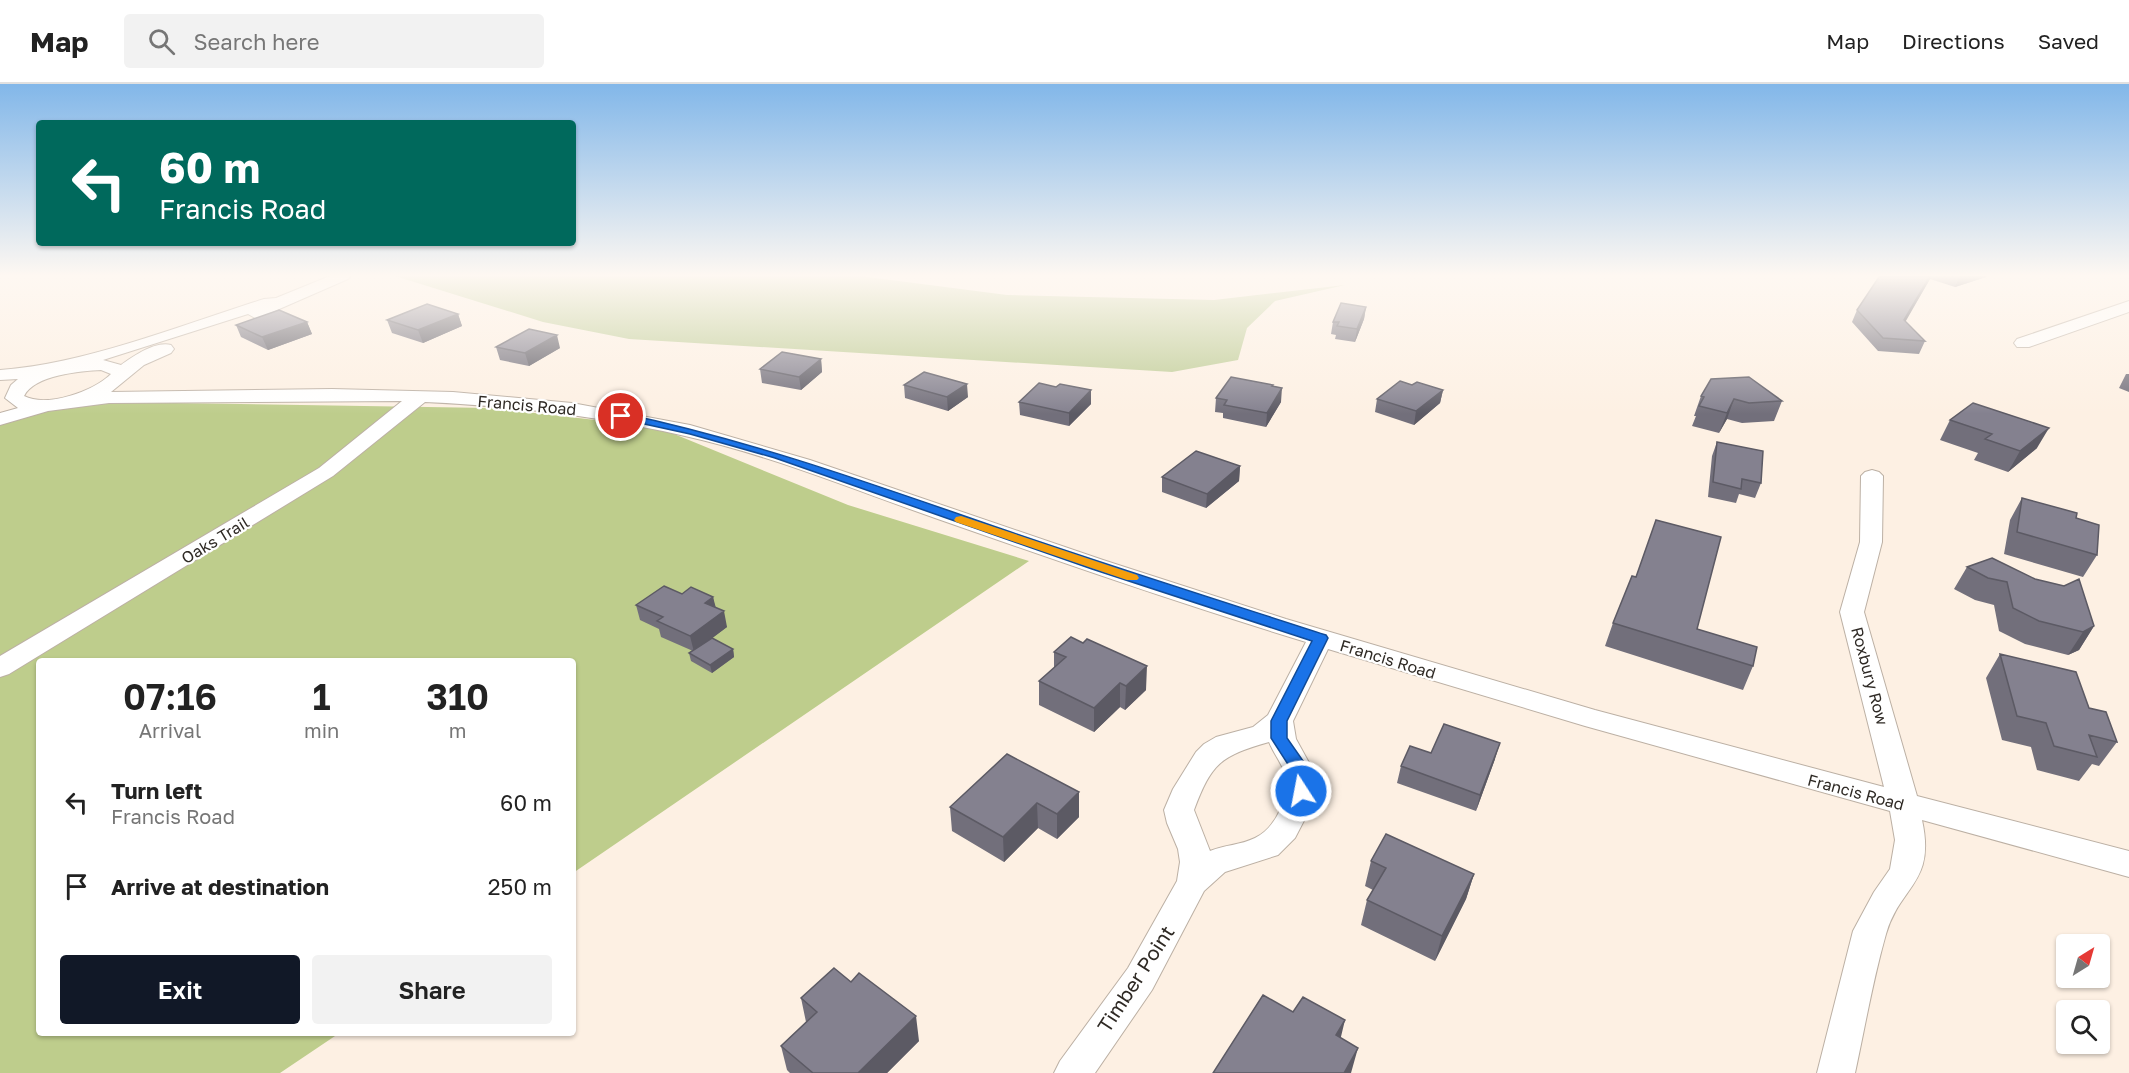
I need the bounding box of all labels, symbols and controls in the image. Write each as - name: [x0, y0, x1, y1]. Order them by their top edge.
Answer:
- search box: [124, 14, 544, 68]
- text: Map: [30, 25, 88, 58]
- icon: search: [145, 25, 178, 58]
- text: Search here: [193, 28, 319, 55]
- text: Map: [1826, 28, 1869, 54]
- text: Directions: [1902, 28, 2005, 54]
- text: Saved: [2038, 28, 2099, 54]
- text: 60 m: [159, 142, 260, 192]
- icon: left: [60, 144, 138, 222]
- text: Francis Road: [159, 193, 326, 225]
- pin: [595, 390, 646, 441]
- street label: Francis Road: [477, 391, 577, 419]
- icon: arrive: [604, 399, 637, 432]
- street label: Oaks Trail: [178, 512, 252, 568]
- street label: Roxbury Row: [1847, 625, 1893, 727]
- street label: Francis Road: [1338, 635, 1438, 683]
- text: 07:16: [123, 675, 217, 718]
- text: 1: [313, 675, 331, 718]
- text: 310: [426, 675, 489, 718]
- text: Arrival: [139, 718, 201, 742]
- text: min: [304, 718, 339, 742]
- text: m: [449, 718, 467, 742]
- position arrow: [1269, 759, 1333, 823]
- street label: Francis Road: [1806, 770, 1906, 814]
- text: Turn left: [111, 777, 202, 804]
- icon: left: [60, 786, 93, 819]
- text: 60 m: [500, 789, 552, 816]
- text: Francis Road: [111, 804, 235, 828]
- icon: arrive: [60, 870, 93, 903]
- text: Arrive at destination: [111, 873, 329, 900]
- text: 250 m: [488, 873, 552, 900]
- street label: Timber Point: [1092, 921, 1179, 1036]
- north arrow: [2056, 934, 2110, 988]
- map controls: [2056, 934, 2110, 1054]
- button: Exit: [60, 955, 300, 1024]
- button: Share: [312, 955, 552, 1024]
- button: search: [2056, 1000, 2110, 1054]

